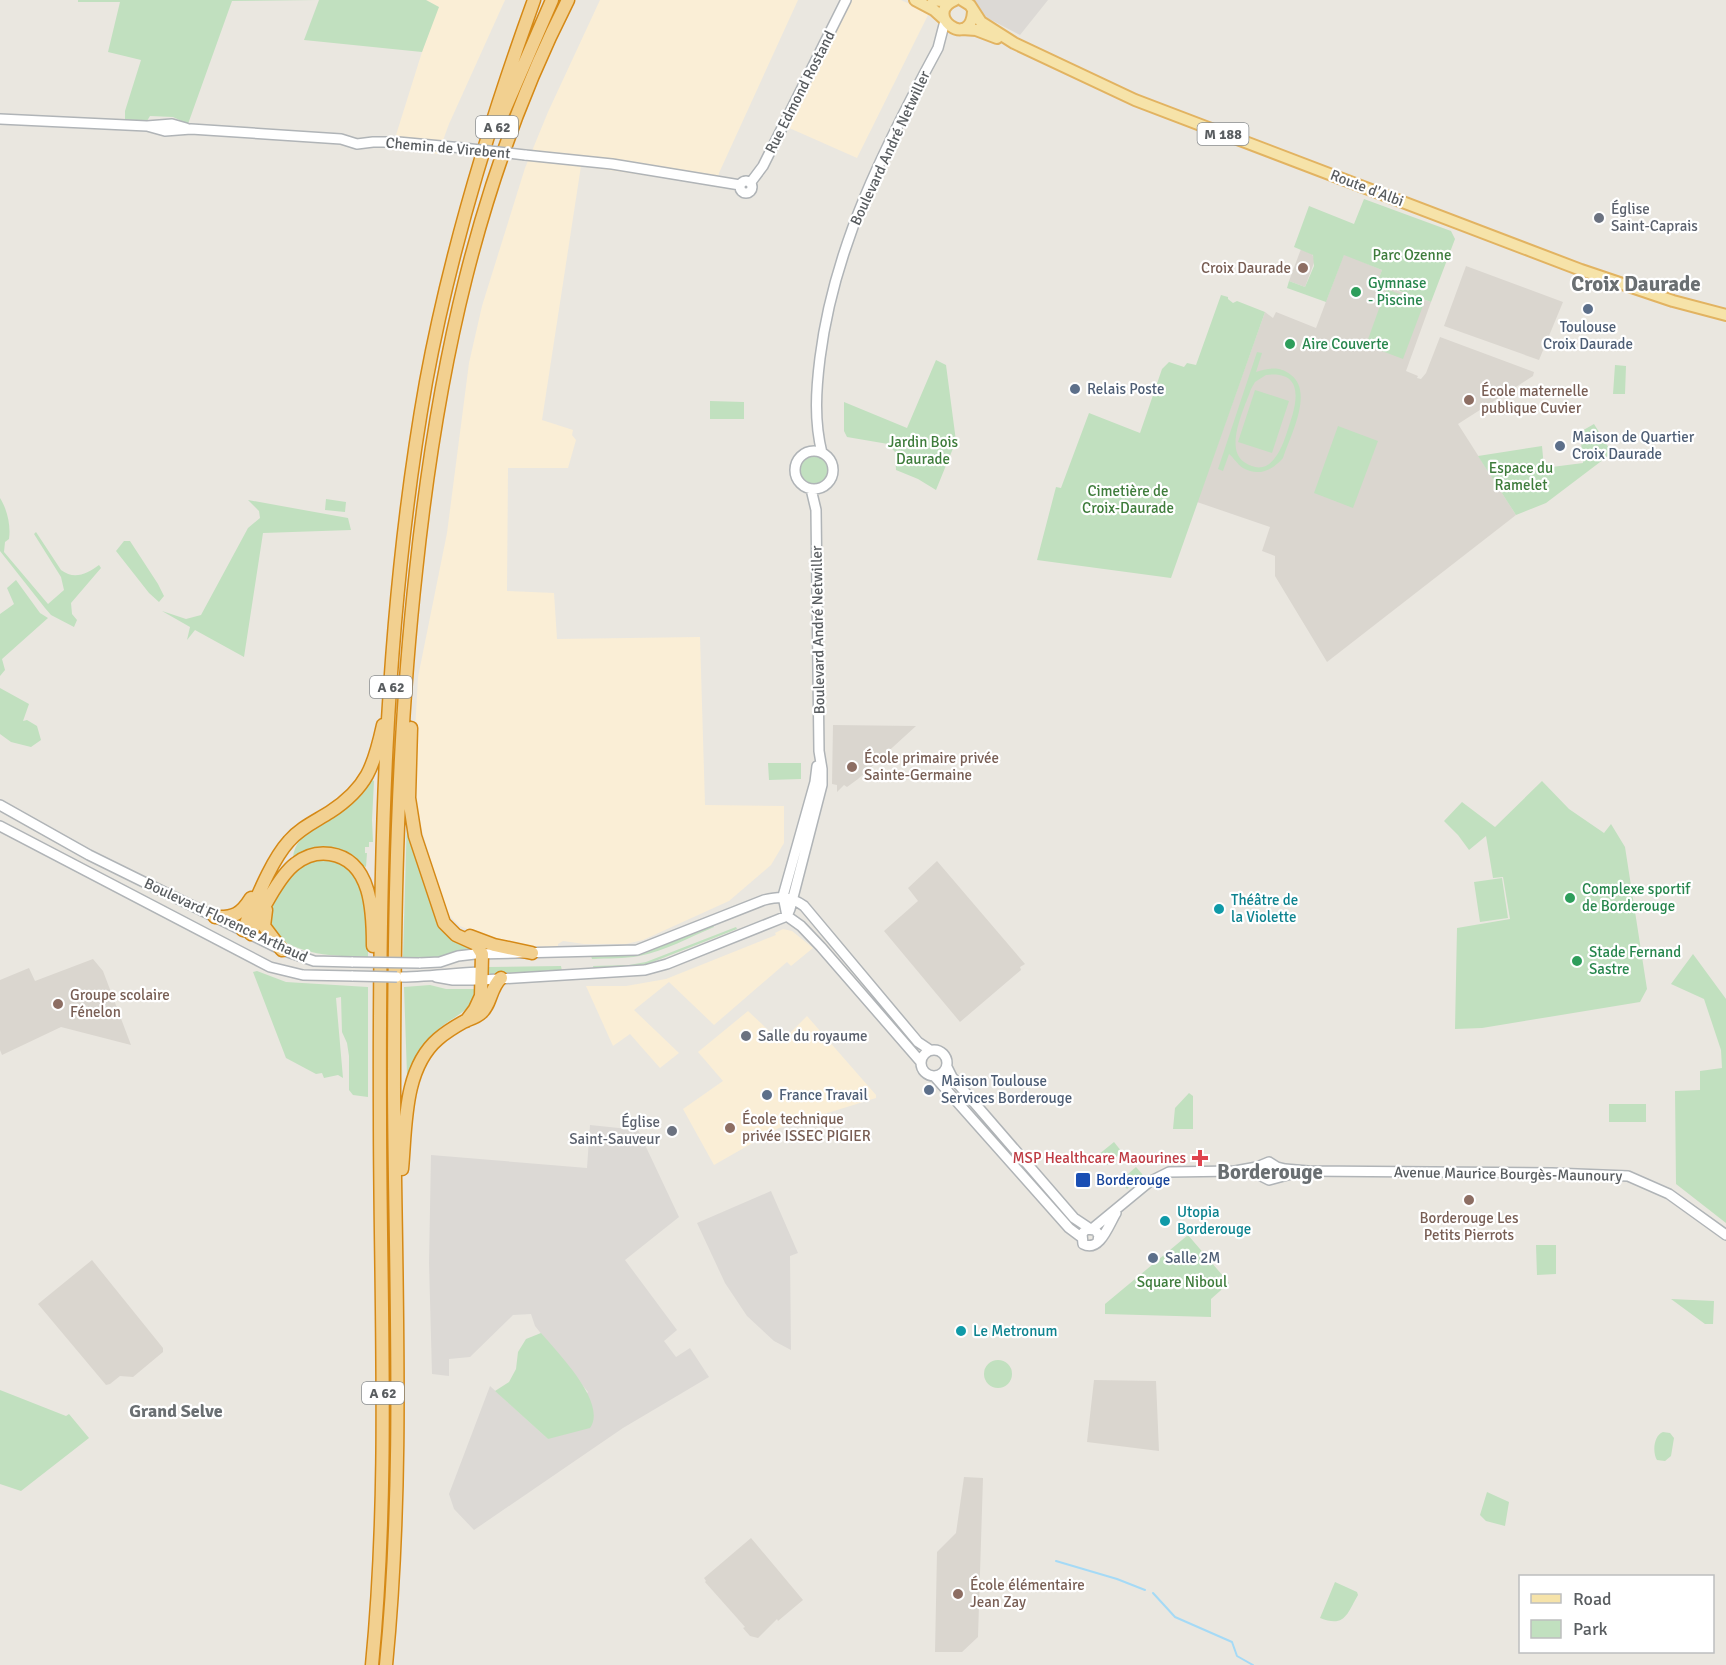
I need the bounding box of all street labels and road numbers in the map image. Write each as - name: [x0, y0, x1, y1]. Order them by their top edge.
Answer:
- street label: Rue Edmond Rostand: [761, 28, 839, 156]
- street label: Boulevard André Netwiller: [846, 67, 934, 228]
- road number: A 62: [476, 116, 518, 138]
- road number: M 188: [1198, 123, 1248, 145]
- street label: Chemin de Virebent: [385, 134, 511, 162]
- street label: Route d'Albi: [1328, 166, 1406, 210]
- street label: Boulevard André Netwiller: [808, 545, 828, 715]
- road number: A 62: [370, 676, 412, 698]
- street label: Boulevard Florence Arthaud: [141, 874, 311, 966]
- street label: Avenue Maurice Bourgès-Maunoury: [1394, 1163, 1622, 1185]
- road number: A 62: [362, 1382, 404, 1404]

